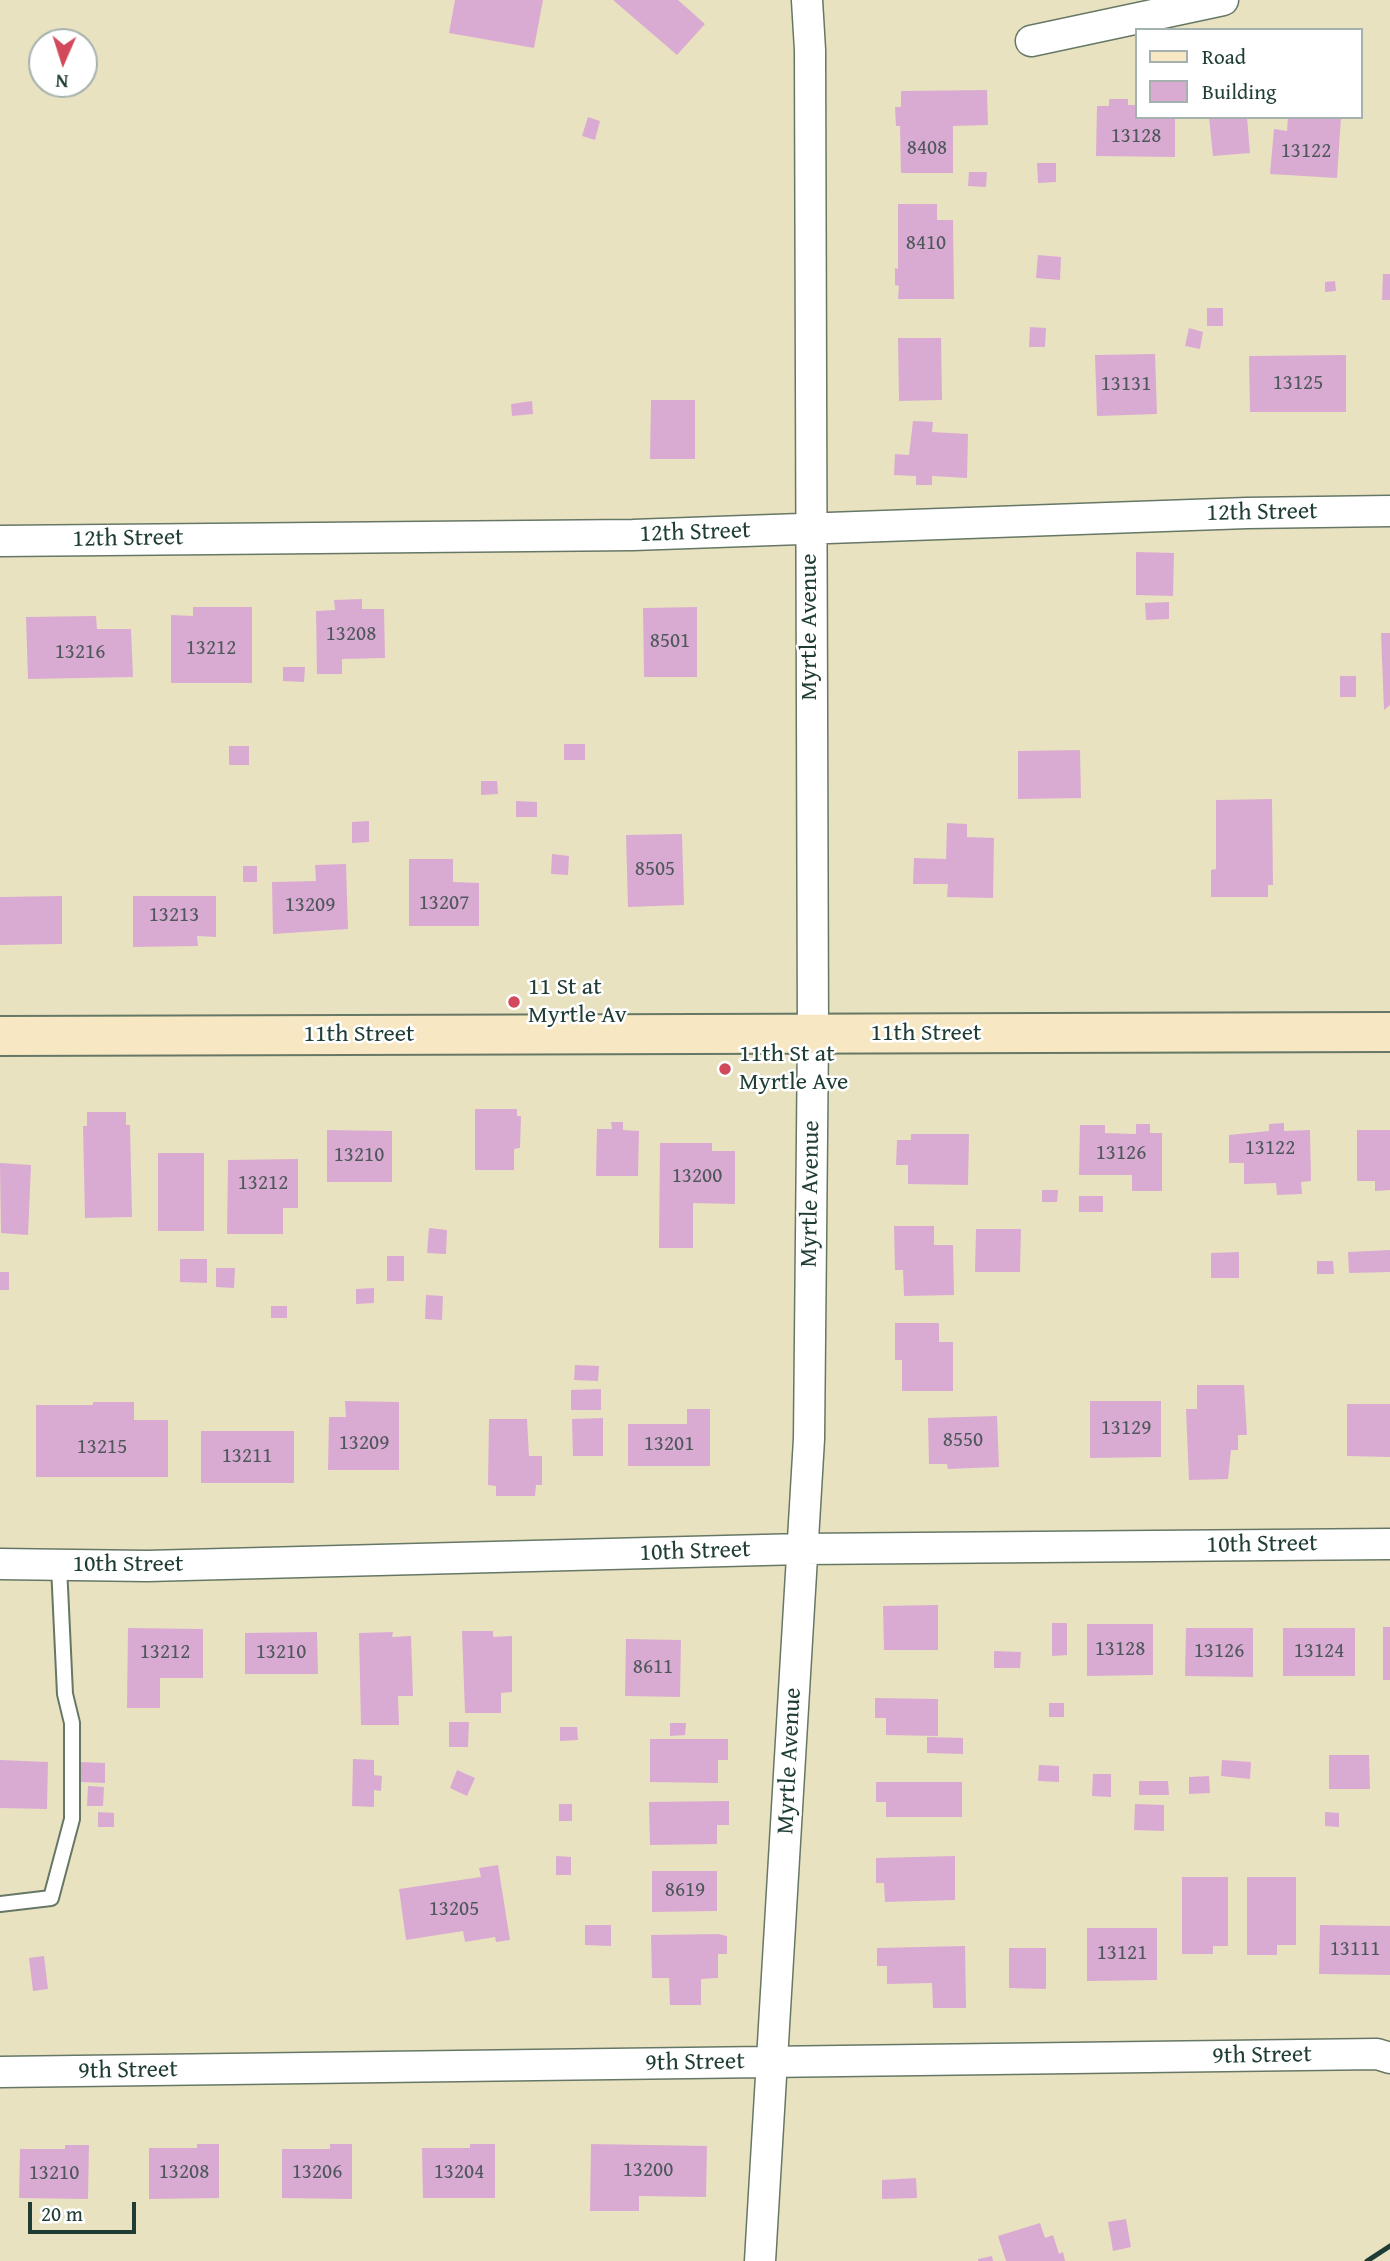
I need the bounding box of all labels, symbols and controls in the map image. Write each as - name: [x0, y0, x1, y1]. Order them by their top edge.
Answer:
- north arrow: [28, 28, 98, 98]
- legend: [1134, 28, 1362, 119]
- text: Road: [1202, 41, 1246, 72]
- text: N: [55, 68, 69, 96]
- text: Building: [1202, 76, 1276, 107]
- house number: 13128: [1111, 124, 1161, 150]
- house number: 8408: [907, 136, 947, 162]
- house number: 13122: [1281, 139, 1331, 165]
- house number: 8410: [906, 231, 946, 257]
- house number: 13125: [1273, 371, 1323, 397]
- house number: 13131: [1101, 372, 1151, 398]
- street label: 12th Street: [1206, 498, 1318, 528]
- street label: 12th Street: [639, 517, 751, 549]
- street label: 12th Street: [72, 524, 184, 554]
- street label: Myrtle Avenue: [796, 553, 824, 701]
- house number: 13208: [326, 622, 376, 648]
- house number: 8501: [650, 629, 690, 655]
- house number: 13212: [186, 636, 236, 662]
- house number: 13216: [55, 640, 105, 666]
- house number: 8505: [635, 857, 675, 883]
- house number: 13207: [419, 891, 469, 917]
- house number: 13209: [285, 893, 335, 919]
- house number: 13213: [149, 903, 199, 929]
- place label: 11 St at Myrtle Av: [528, 974, 627, 1030]
- marker: 11 St at Myrtle Av: [506, 994, 522, 1010]
- street label: 11th Street: [870, 1020, 982, 1048]
- street label: 11th Street: [303, 1021, 415, 1049]
- place label: 11th St at Myrtle Ave: [739, 1041, 848, 1097]
- marker: 11th St at Myrtle Ave: [717, 1061, 733, 1077]
- street label: Myrtle Avenue: [795, 1120, 827, 1268]
- house number: 13122: [1245, 1136, 1295, 1162]
- house number: 13126: [1096, 1141, 1146, 1167]
- house number: 13210: [334, 1143, 384, 1169]
- house number: 13200: [672, 1164, 722, 1190]
- house number: 13212: [238, 1171, 288, 1197]
- house number: 13129: [1101, 1416, 1151, 1442]
- house number: 8550: [943, 1428, 983, 1454]
- house number: 13209: [339, 1431, 389, 1457]
- house number: 13201: [644, 1432, 694, 1458]
- house number: 13215: [77, 1435, 127, 1461]
- house number: 13211: [222, 1444, 272, 1470]
- street label: 10th Street: [1206, 1530, 1318, 1560]
- street label: 10th Street: [639, 1536, 751, 1568]
- street label: 10th Street: [72, 1551, 184, 1579]
- house number: 13128: [1095, 1637, 1145, 1663]
- house number: 13126: [1194, 1639, 1244, 1665]
- house number: 13124: [1294, 1639, 1344, 1665]
- house number: 13212: [140, 1640, 190, 1666]
- house number: 13210: [256, 1640, 306, 1666]
- house number: 8611: [633, 1655, 673, 1681]
- street label: Myrtle Avenue: [772, 1687, 808, 1835]
- house number: 8619: [665, 1878, 705, 1904]
- house number: 13205: [429, 1897, 479, 1923]
- house number: 13111: [1330, 1937, 1380, 1963]
- house number: 13121: [1097, 1941, 1147, 1967]
- street label: 9th Street: [1212, 2041, 1312, 2071]
- street label: 9th Street: [645, 2048, 745, 2078]
- street label: 9th Street: [78, 2056, 178, 2086]
- house number: 13200: [623, 2158, 673, 2184]
- house number: 13208: [159, 2160, 209, 2186]
- house number: 13206: [292, 2160, 342, 2186]
- house number: 13204: [434, 2160, 484, 2186]
- house number: 13210: [29, 2161, 79, 2187]
- scale bar: [32, 2188, 140, 2232]
- text: 20 m: [41, 2198, 83, 2229]

